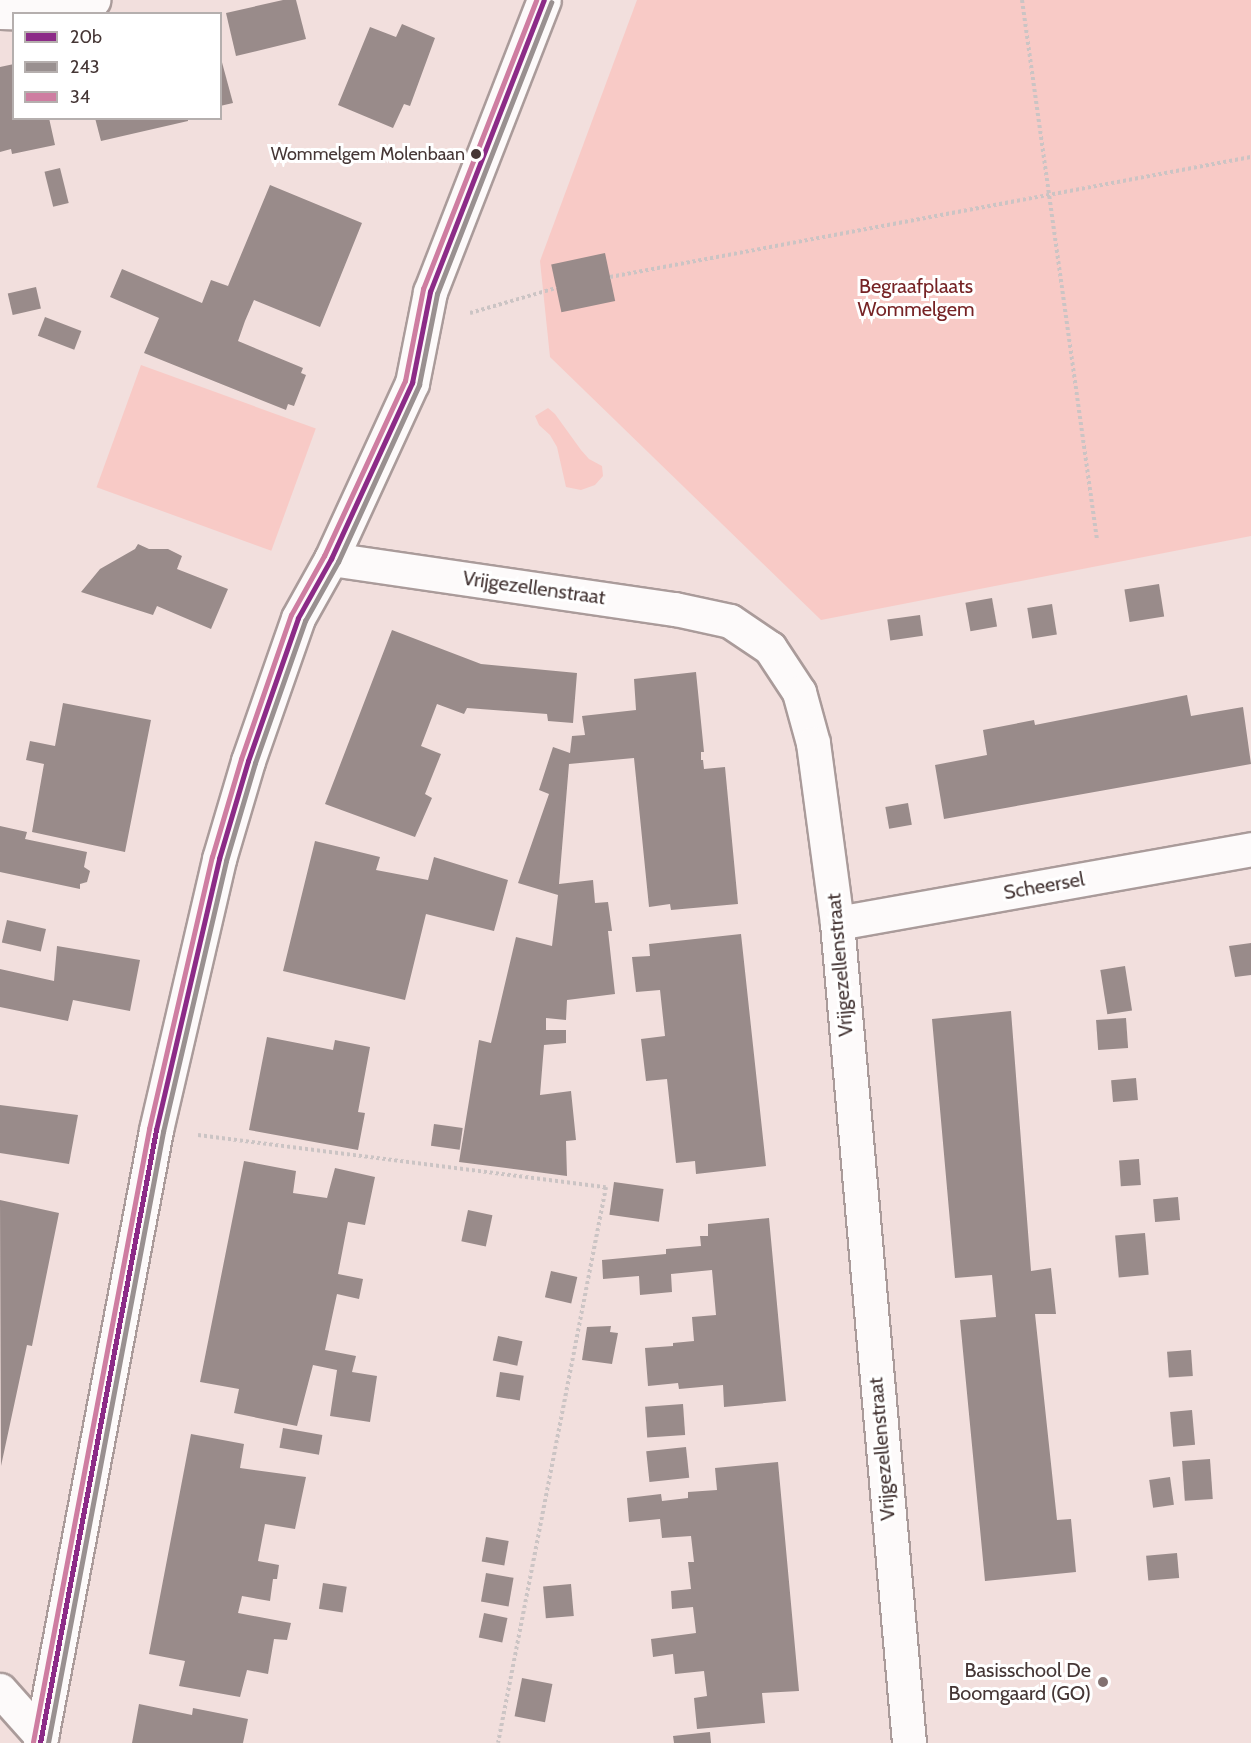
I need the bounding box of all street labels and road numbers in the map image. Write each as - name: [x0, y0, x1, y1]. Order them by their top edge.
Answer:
- street label: Vrijgezellenstraat: [461, 566, 607, 610]
- street label: Scheersel: [1002, 867, 1086, 905]
- street label: Vrijgezellenstraat: [822, 892, 858, 1038]
- street label: Vrijgezellenstraat: [864, 1376, 900, 1522]

